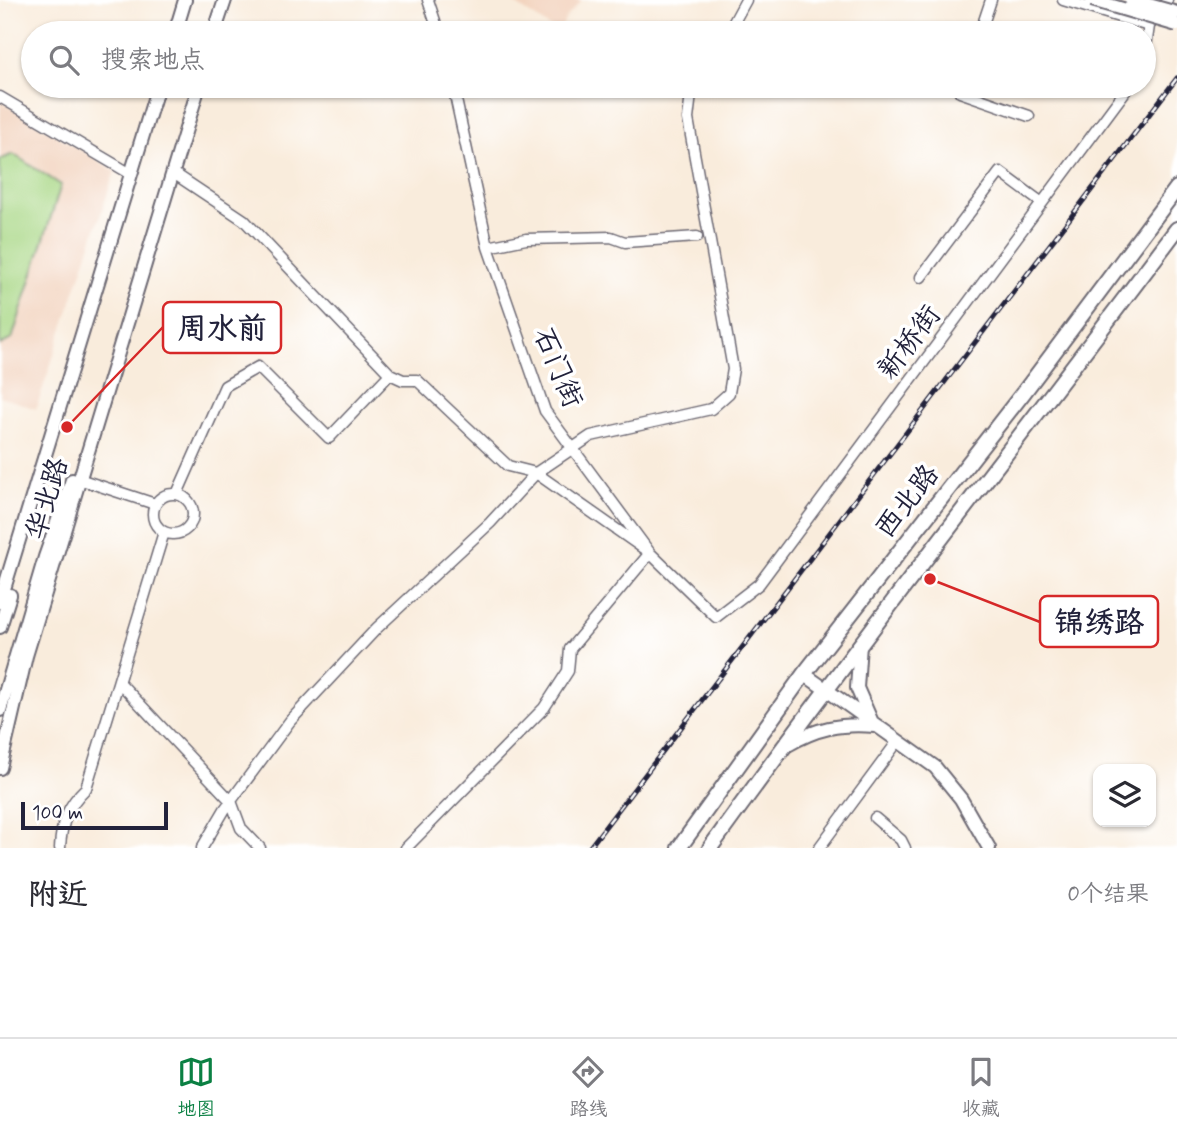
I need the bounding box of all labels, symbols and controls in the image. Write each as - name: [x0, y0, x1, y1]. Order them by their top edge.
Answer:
- search box: [21, 21, 1156, 98]
- icon: search: [45, 41, 83, 79]
- text: 搜索地点: [101, 44, 205, 78]
- street label: 新桥街: [870, 298, 950, 388]
- callout: 周水前: [163, 302, 281, 353]
- text: 周水前: [177, 310, 267, 349]
- street label: 石门街: [524, 322, 590, 414]
- street label: 华北路: [18, 453, 78, 545]
- street label: 西北路: [868, 458, 948, 546]
- callout: 锦绣路: [1040, 596, 1158, 647]
- text: 锦绣路: [1054, 604, 1144, 643]
- map controls: [1093, 764, 1156, 827]
- button: layers: [1093, 764, 1156, 827]
- scale bar: [21, 799, 168, 831]
- text: 100 m: [32, 801, 83, 826]
- text: 附近: [28, 876, 88, 915]
- text: 0个结果: [1067, 880, 1149, 910]
- tab: 地图: [177, 1053, 215, 1122]
- tab: 路线: [569, 1053, 608, 1122]
- tab: 收藏: [962, 1053, 1000, 1122]

